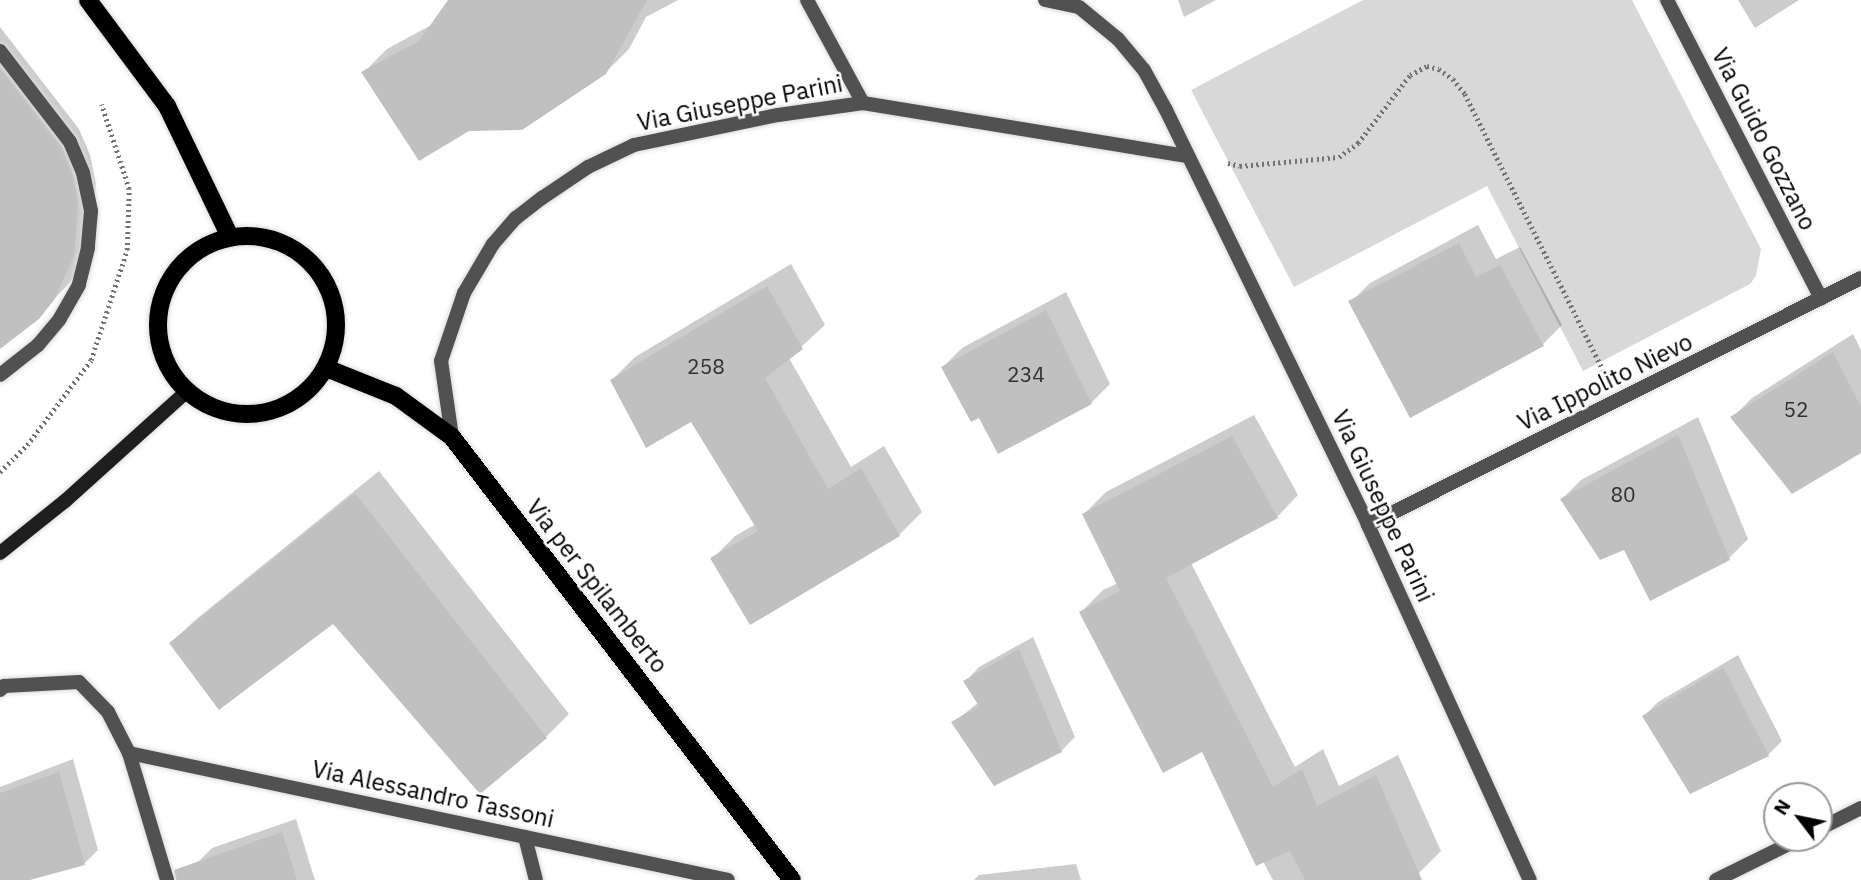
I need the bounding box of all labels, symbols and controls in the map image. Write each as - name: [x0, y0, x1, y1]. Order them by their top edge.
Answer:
- street label: Via Guido Gozzano: [1706, 43, 1822, 235]
- street label: Via Giuseppe Parini: [635, 69, 845, 137]
- street label: Via Ippolito Nievo: [1513, 327, 1697, 437]
- house number: 258: [687, 353, 725, 379]
- house number: 234: [1007, 361, 1045, 387]
- house number: 52: [1783, 396, 1809, 422]
- street label: Via Giuseppe Parini: [1326, 405, 1440, 607]
- house number: 80: [1610, 481, 1636, 507]
- street label: Via per Spilamberto: [520, 493, 674, 679]
- street label: Via Alessandro Tassoni: [309, 754, 557, 834]
- north arrow: [1763, 782, 1833, 852]
- text: N: [1768, 795, 1796, 819]

